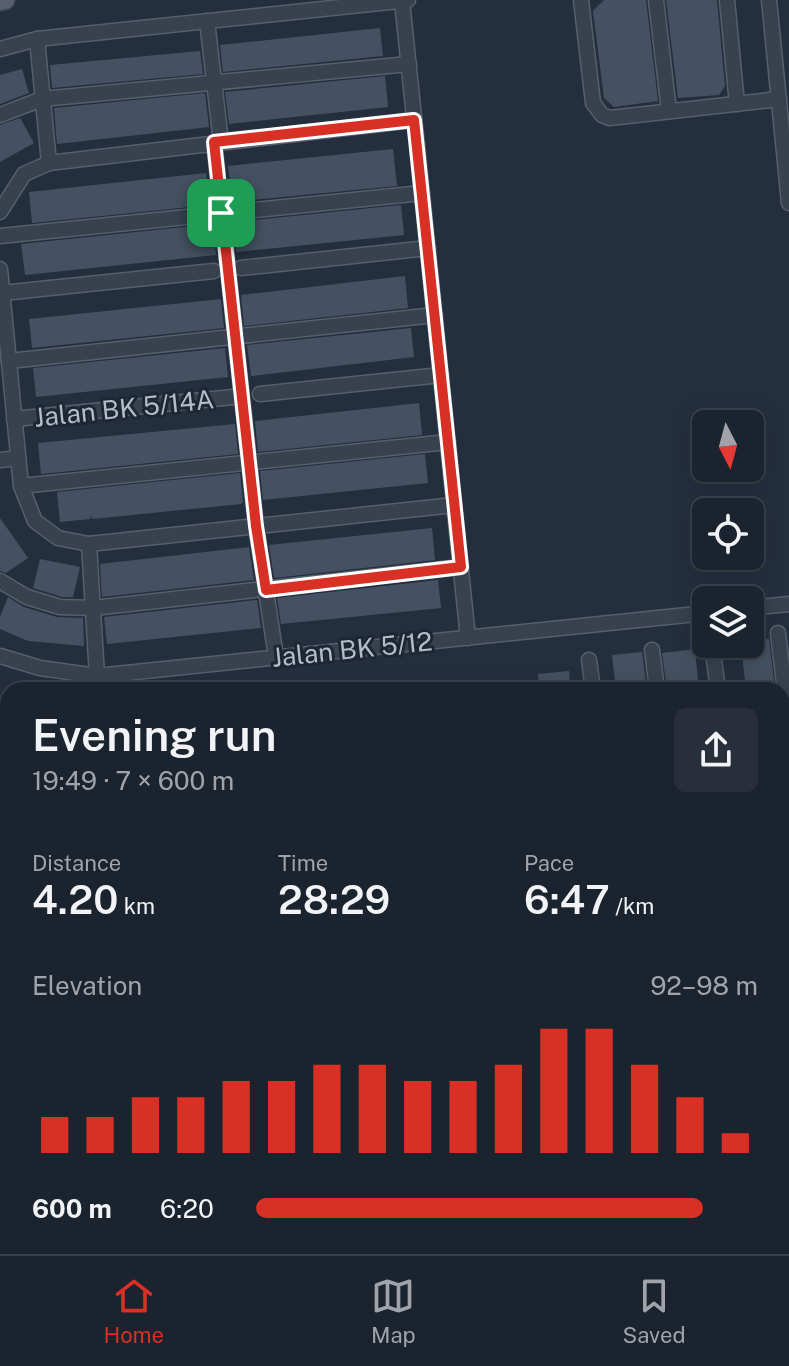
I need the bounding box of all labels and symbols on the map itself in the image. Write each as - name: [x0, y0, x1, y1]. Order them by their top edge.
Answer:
- pin: [187, 179, 255, 247]
- street label: Jalan BK 5/14A: [32, 383, 216, 433]
- north arrow: [692, 410, 764, 482]
- street label: Jalan BK 5/12: [270, 625, 434, 673]

